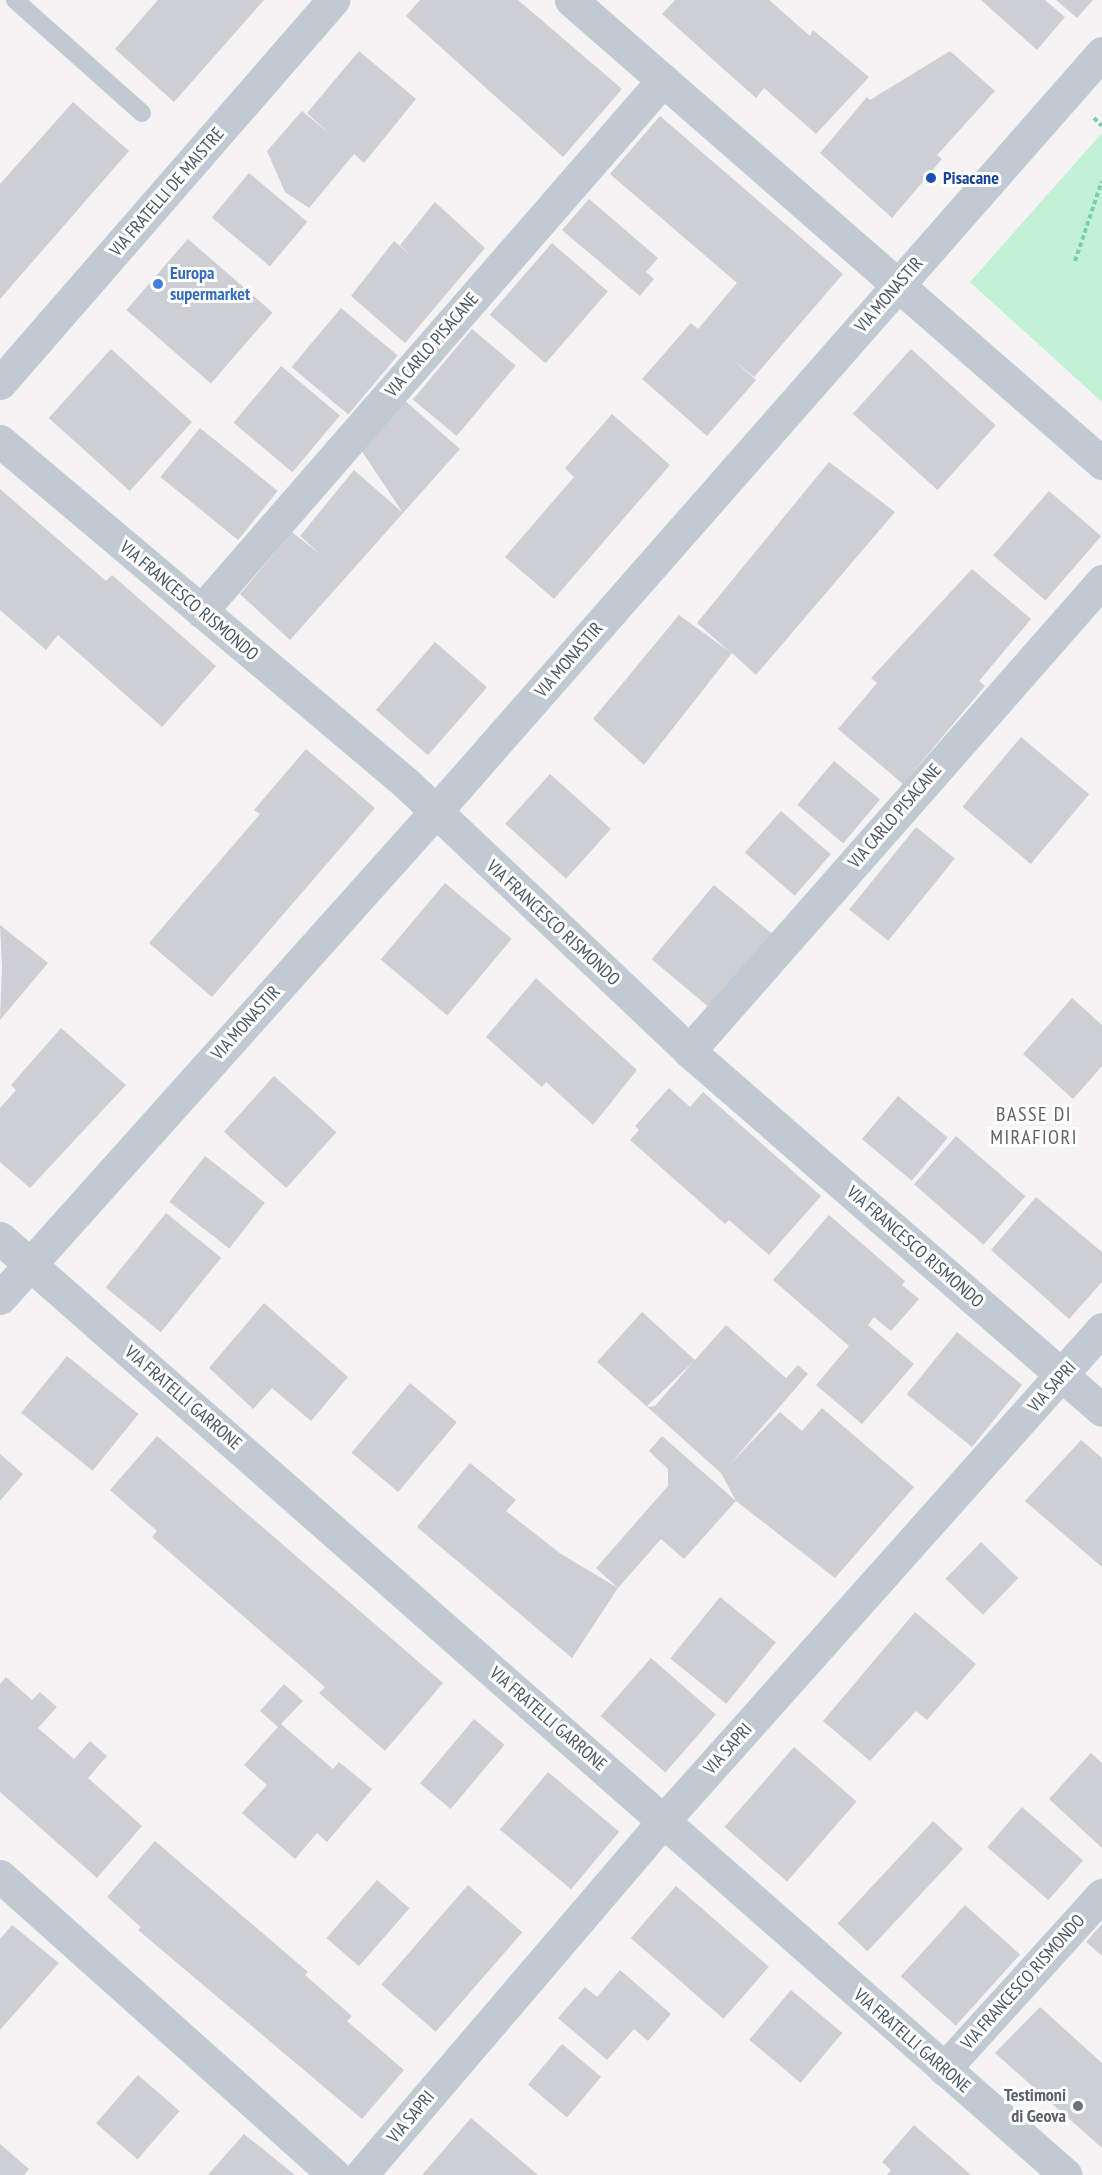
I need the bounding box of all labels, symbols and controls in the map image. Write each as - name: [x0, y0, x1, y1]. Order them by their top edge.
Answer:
- street label: VIA FRATELLI DE MAISTRE: [105, 123, 229, 261]
- place label: Pisacane: [943, 167, 999, 189]
- marker: Pisacane: [924, 171, 938, 185]
- street label: VIA MONASTIR: [850, 253, 928, 337]
- place label: Europa supermarket: [170, 263, 250, 306]
- marker: Europa supermarket: [151, 277, 165, 291]
- street label: VIA CARLO PISACANE: [381, 288, 483, 402]
- street label: VIA FRANCESCO RISMONDO: [115, 537, 263, 665]
- street label: VIA MONASTIR: [530, 618, 608, 702]
- street label: VIA CARLO PISACANE: [844, 759, 946, 873]
- street label: VIA FRANCESCO RISMONDO: [482, 855, 624, 991]
- street label: VIA MONASTIR: [207, 981, 285, 1065]
- district label: BASSE DI MIRAFIORI: [990, 1103, 1078, 1150]
- street label: VIA FRANCESCO RISMONDO: [842, 1181, 988, 1313]
- street label: VIA FRATELLI GARRONE: [120, 1341, 246, 1455]
- street label: VIA SAPRI: [1023, 1357, 1081, 1417]
- street label: VIA FRATELLI GARRONE: [485, 1662, 611, 1776]
- street label: VIA SAPRI: [699, 1719, 757, 1779]
- street label: VIA FRANCESCO RISMONDO: [956, 1910, 1090, 2054]
- street label: VIA FRATELLI GARRONE: [849, 1984, 975, 2098]
- place label: Testimoni di Geova: [1004, 2085, 1066, 2128]
- street label: VIA SAPRI: [383, 2086, 439, 2148]
- marker: Testimoni di Geova: [1071, 2099, 1085, 2113]

